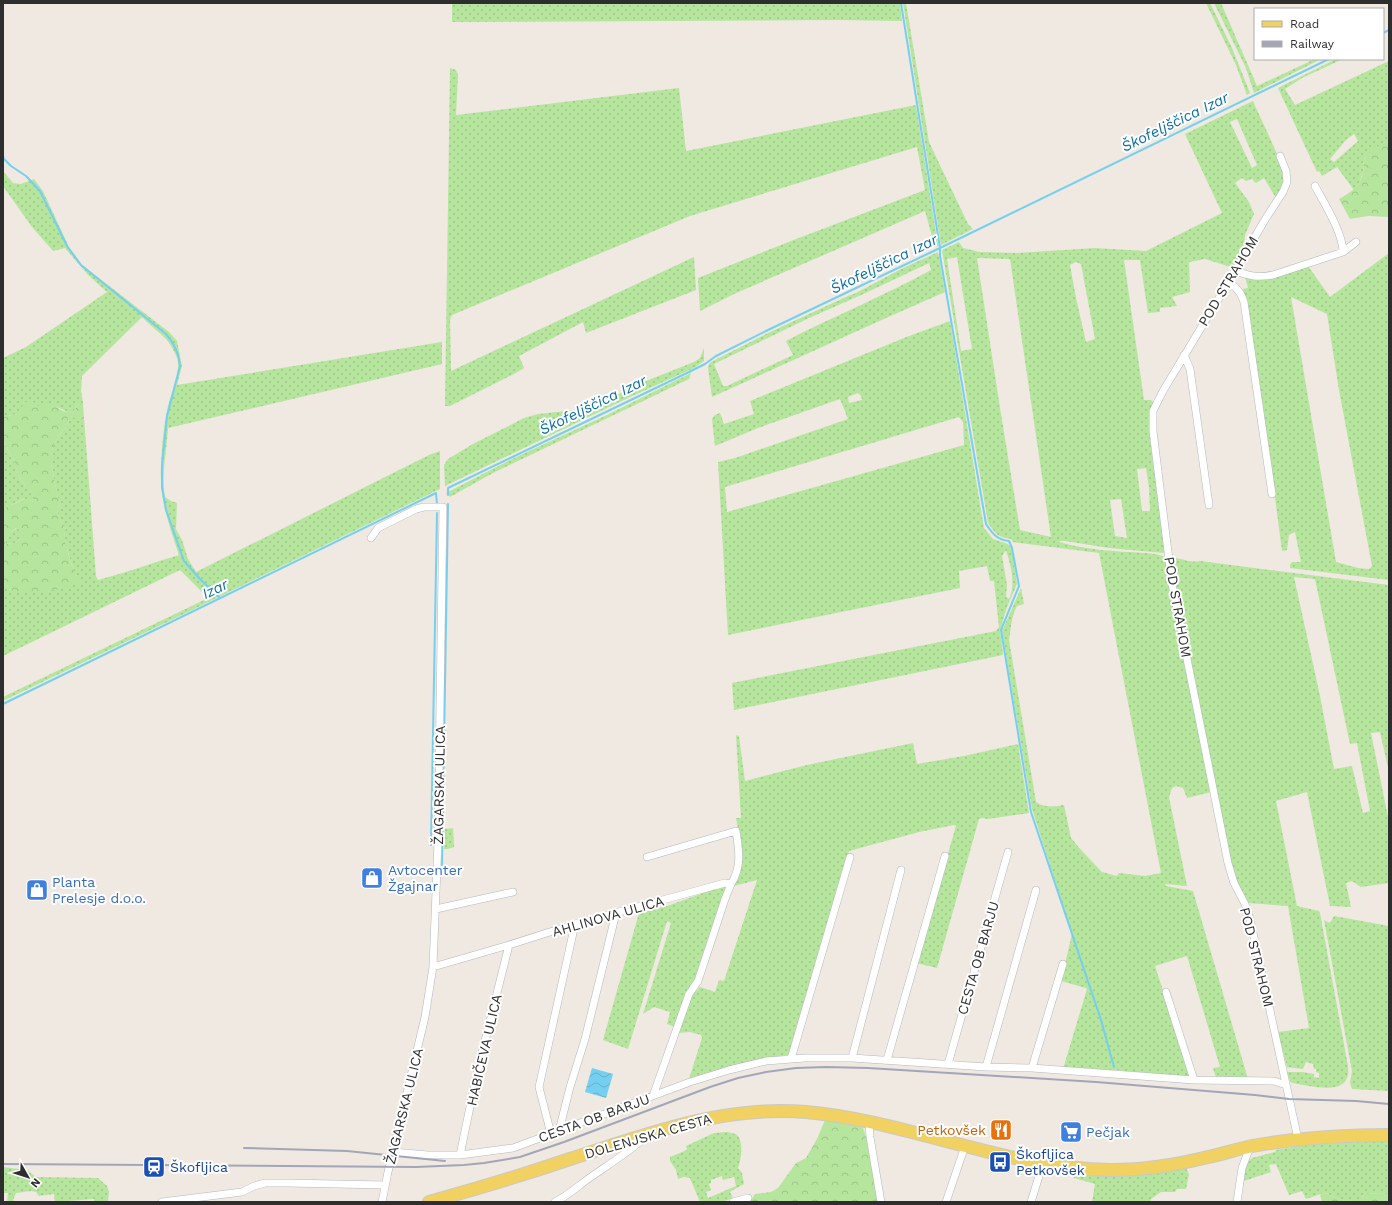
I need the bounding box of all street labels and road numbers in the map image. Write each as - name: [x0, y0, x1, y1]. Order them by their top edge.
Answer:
- street label: POD STRAHOM: [1195, 233, 1261, 329]
- street label: POD STRAHOM: [1161, 555, 1195, 659]
- street label: ŽAGARSKA ULICA: [430, 725, 448, 845]
- street label: AHLINOVA ULICA: [550, 892, 666, 940]
- street label: CESTA OB BARJU: [954, 899, 1002, 1017]
- street label: POD STRAHOM: [1237, 906, 1277, 1008]
- street label: HABIČEVA ULICA: [463, 993, 505, 1107]
- street label: ŽAGARSKA ULICA: [382, 1046, 426, 1166]
- street label: CESTA OB BARJU: [536, 1090, 652, 1146]
- street label: DOLENJSKA CESTA: [583, 1110, 713, 1162]

